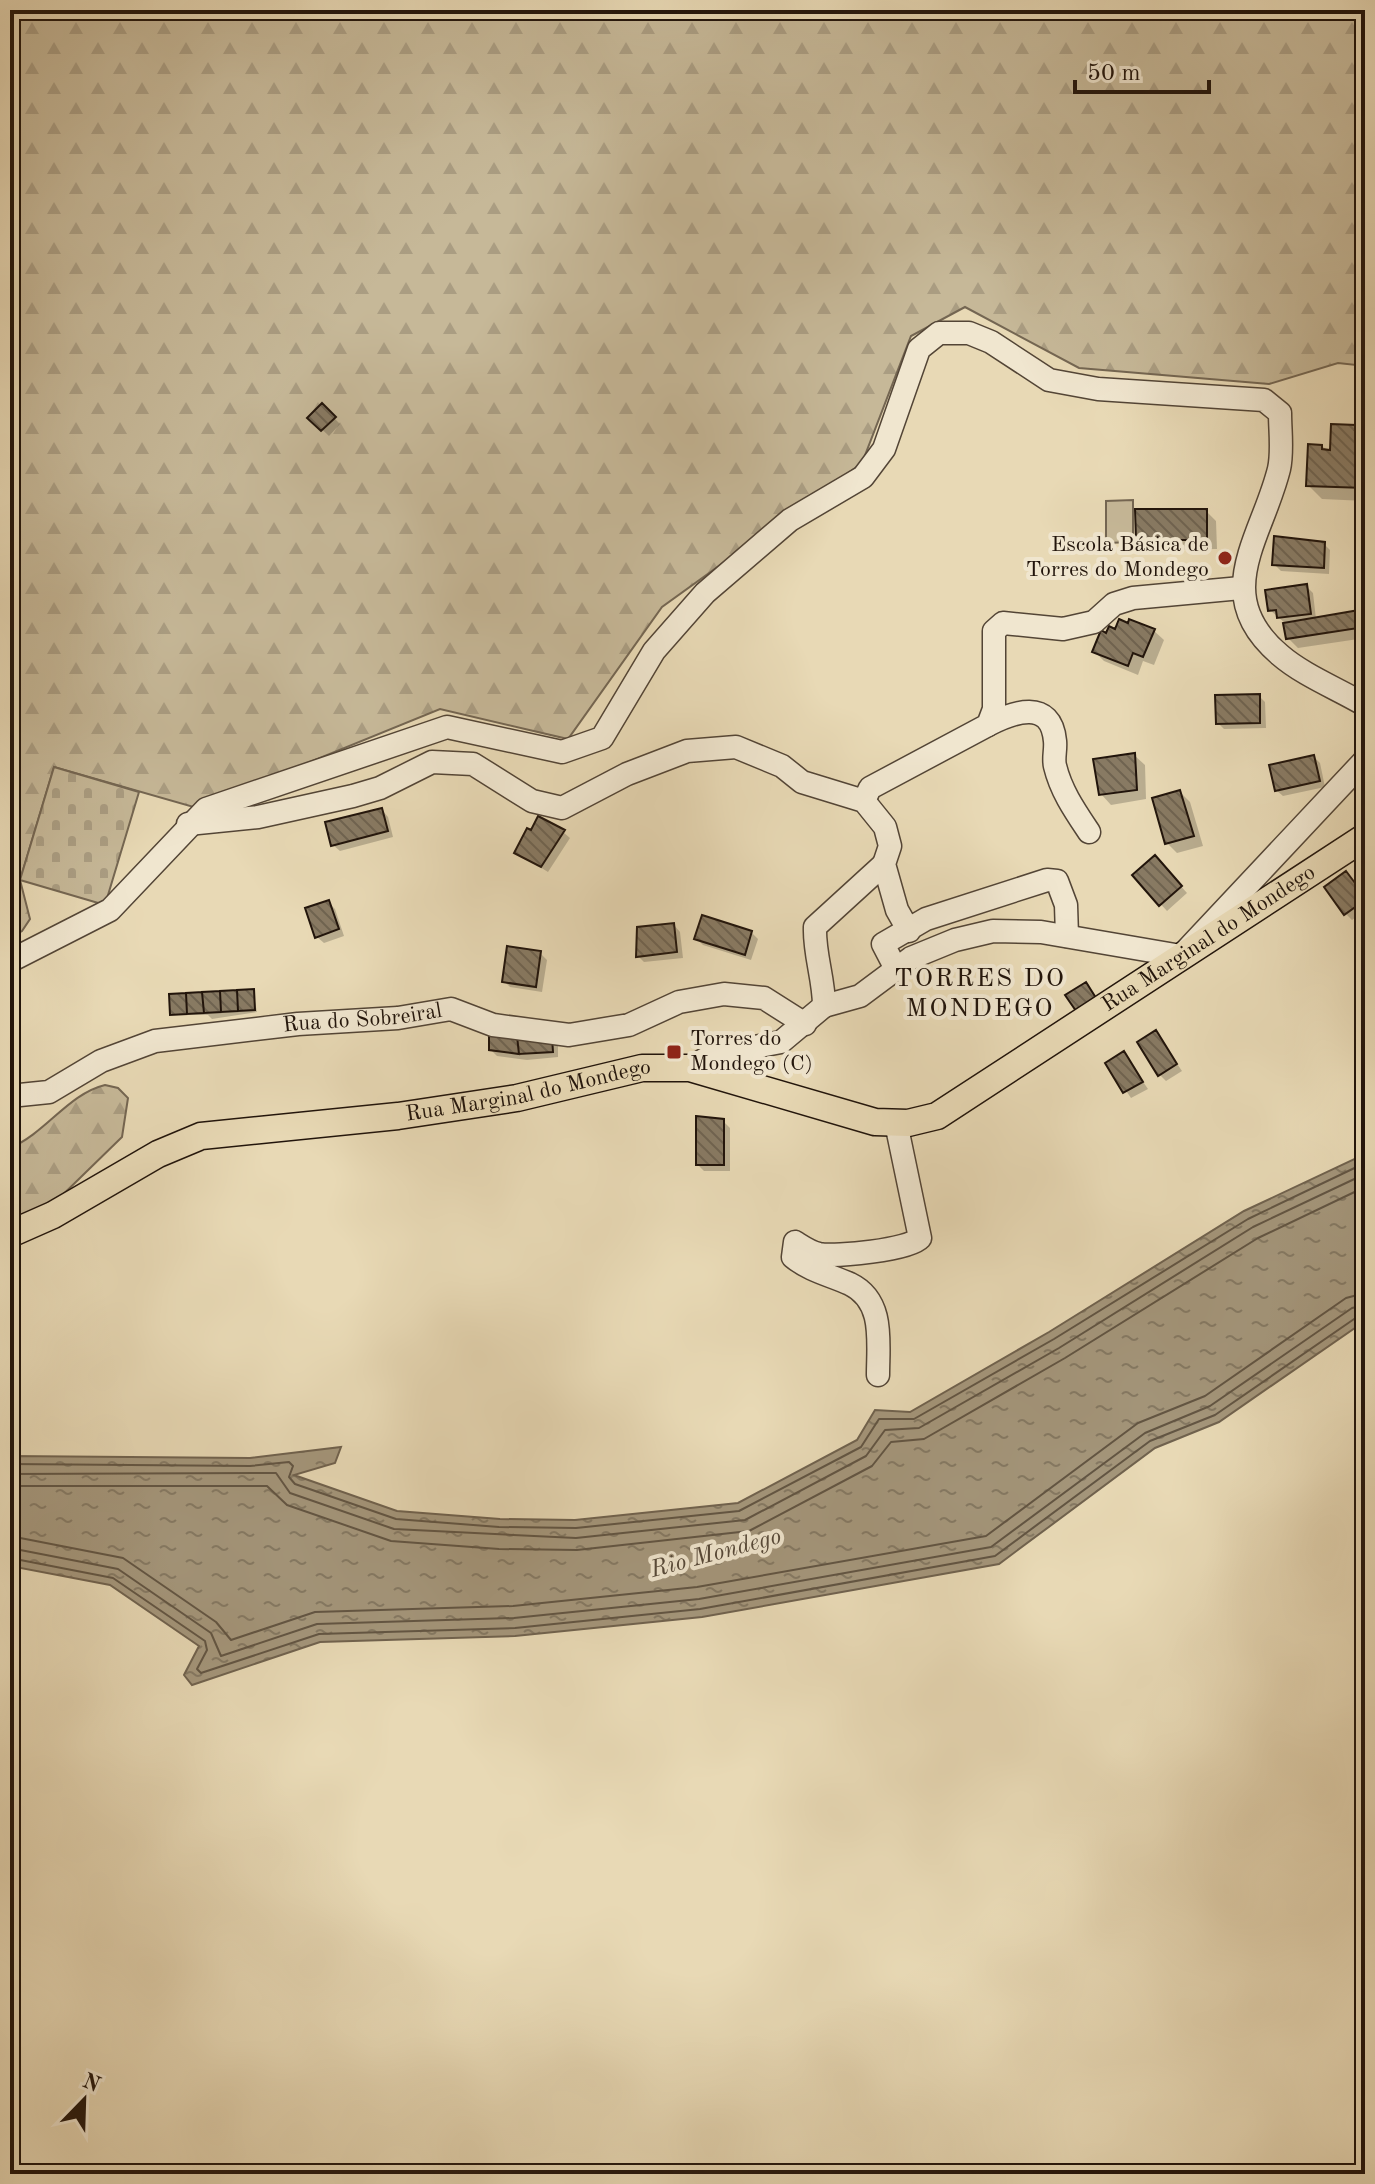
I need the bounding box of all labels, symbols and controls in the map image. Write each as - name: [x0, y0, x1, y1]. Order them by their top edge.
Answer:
- scale bar: [1075, 44, 1209, 94]
- text: 50 m: [1087, 62, 1141, 86]
- place label: Escola Básica de Torres do Mondego: [1026, 534, 1209, 581]
- marker: Escola Básica de Torres do Mondego: [1216, 549, 1234, 567]
- street label: Rua Marginal do Mondego: [1098, 861, 1319, 1016]
- district label: TORRES DO MONDEGO: [894, 966, 1066, 1022]
- street label: Rua do Sobreiral: [282, 1000, 444, 1037]
- place label: Torres do Mondego (C): [690, 1028, 813, 1075]
- marker: Torres do Mondego (C): [665, 1043, 683, 1061]
- street label: Rua Marginal do Mondego: [404, 1057, 651, 1126]
- water label: Rio Mondego: [647, 1525, 784, 1583]
- north arrow: [44, 2060, 124, 2140]
- text: N: [79, 2070, 103, 2097]

